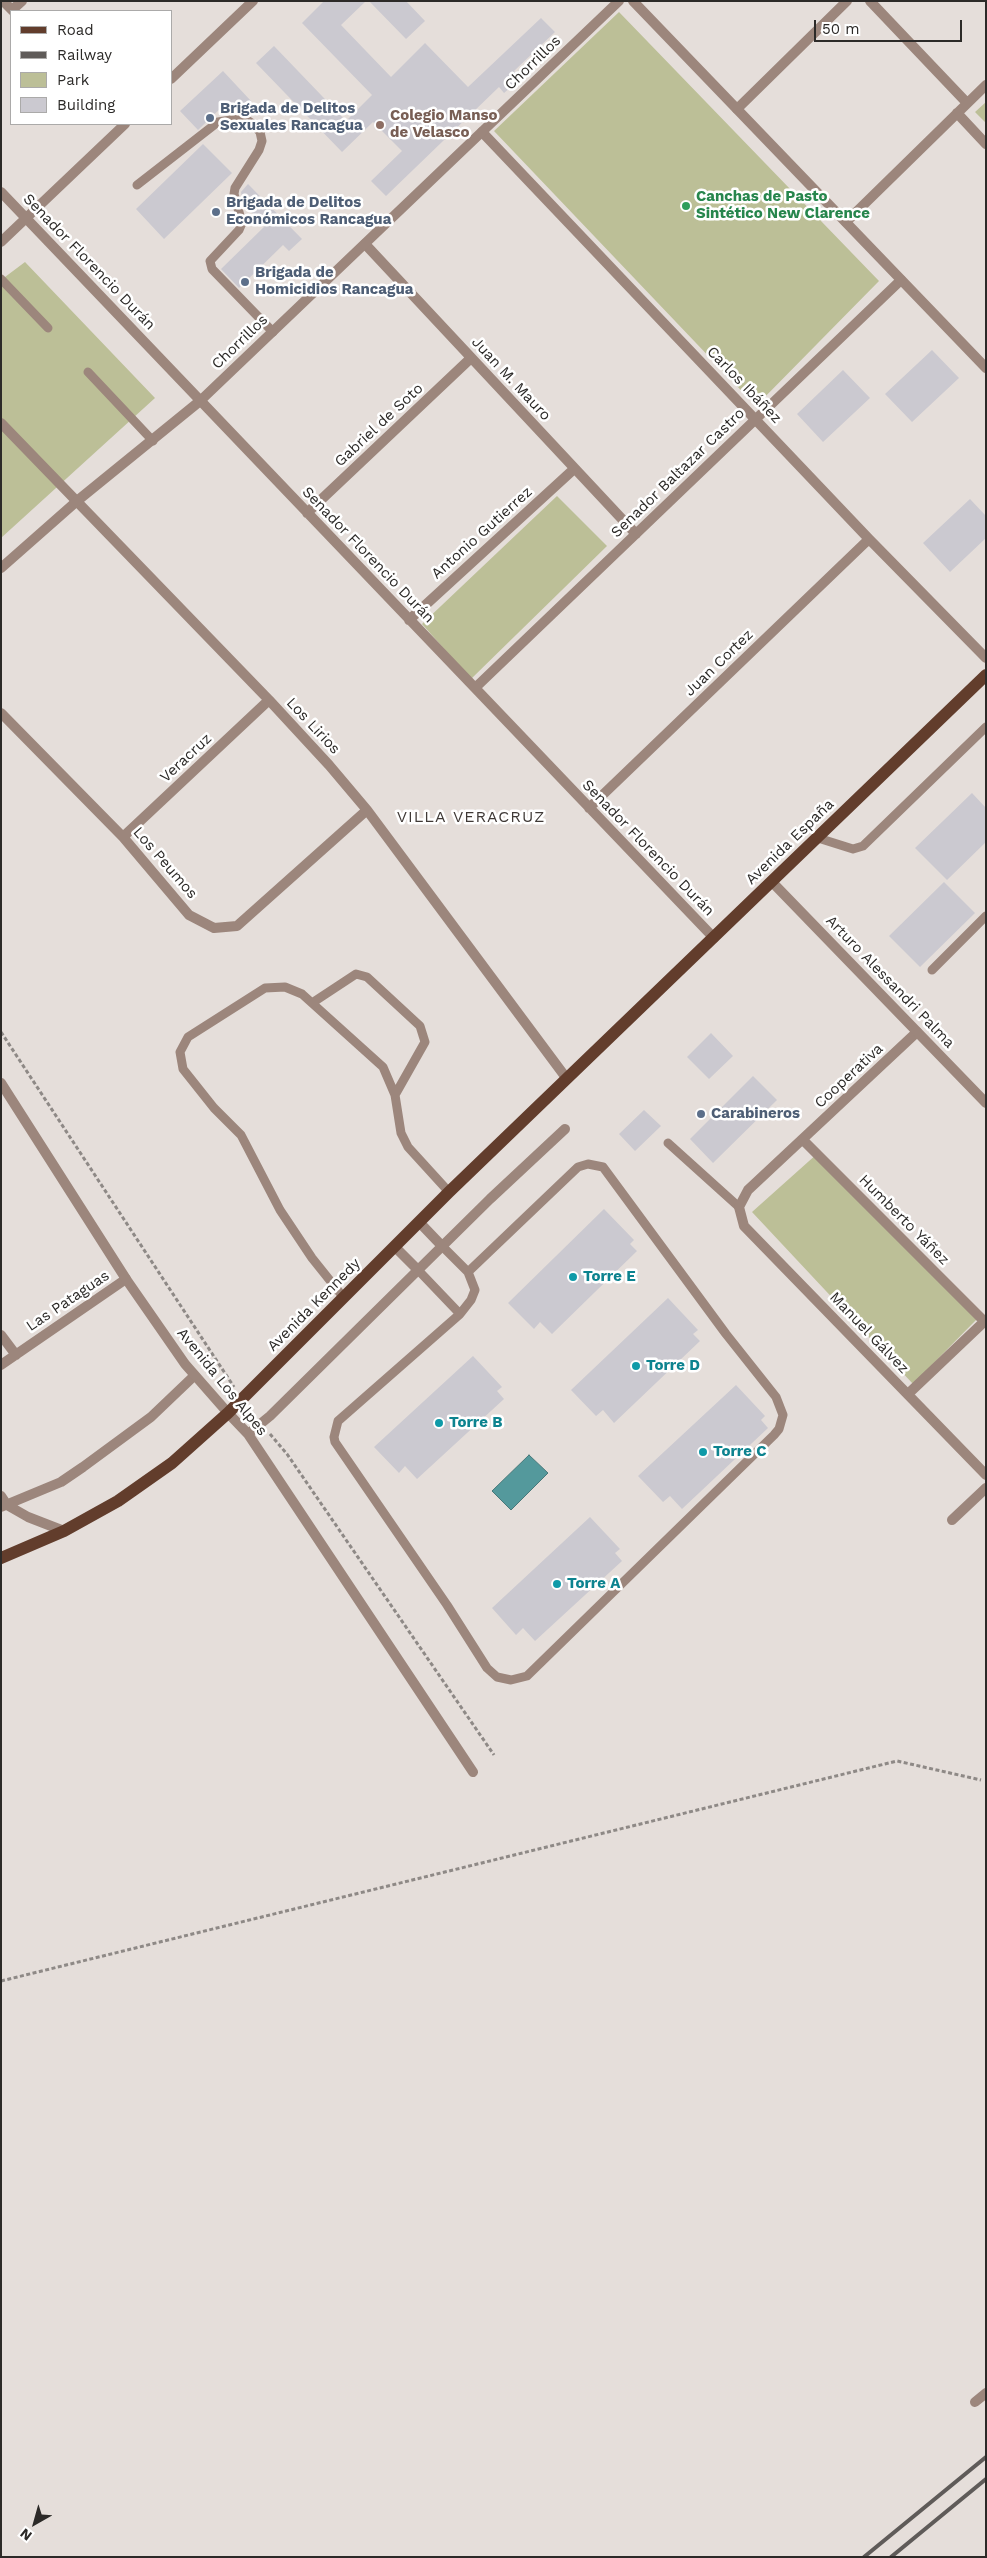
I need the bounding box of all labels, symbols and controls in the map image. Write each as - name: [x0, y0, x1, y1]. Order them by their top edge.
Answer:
- legend: [10, 10, 172, 125]
- scale bar: [817, 10, 964, 42]
- text: 50 m: [822, 20, 859, 38]
- text: Road: [57, 21, 94, 39]
- street label: Chorrillos: [501, 32, 565, 94]
- text: Railway: [57, 46, 112, 64]
- text: Park: [57, 71, 89, 89]
- text: Building: [57, 96, 115, 114]
- place label: Brigada de Delitos Sexuales Rancagua: [220, 100, 363, 135]
- place label: Colegio Manso de Velasco: [390, 107, 497, 142]
- marker: Brigada de Delitos Sexuales Rancagua: [204, 112, 216, 124]
- marker: Colegio Manso de Velasco: [374, 119, 386, 131]
- place label: Canchas de Pasto Sintético New Clarence: [696, 188, 870, 223]
- street label: Senador Florencio Durán: [19, 190, 159, 334]
- place label: Brigada de Delitos Económicos Rancagua: [226, 194, 391, 229]
- marker: Canchas de Pasto Sintético New Clarence: [680, 200, 692, 212]
- marker: Brigada de Delitos Económicos Rancagua: [210, 206, 222, 218]
- place label: Brigada de Homicidios Rancagua: [255, 264, 413, 299]
- marker: Brigada de Homicidios Rancagua: [239, 276, 251, 288]
- street label: Chorrillos: [208, 311, 272, 373]
- street label: Juan M. Mauro: [468, 333, 554, 425]
- street label: Carlos Ibáñez: [703, 343, 785, 427]
- street label: Gabriel de Soto: [331, 379, 427, 471]
- street label: Senador Baltazar Castro: [608, 404, 748, 542]
- street label: Senador Florencio Durán: [298, 483, 438, 627]
- street label: Antonio Gutierrez: [428, 483, 536, 583]
- street label: Juan Cortez: [681, 626, 757, 700]
- street label: Los Lirios: [282, 694, 344, 758]
- street label: Veracruz: [157, 730, 215, 786]
- street label: Senador Florencio Durán: [578, 776, 718, 920]
- street label: Avenida España: [742, 795, 838, 889]
- district label: VILLA VERACRUZ: [395, 807, 547, 827]
- street label: Los Peumos: [129, 824, 201, 902]
- street label: Arturo Alessandri Palma: [822, 912, 958, 1052]
- street label: Cooperativa: [811, 1040, 887, 1112]
- place label: Carabineros: [711, 1105, 800, 1123]
- marker: Carabineros: [695, 1108, 707, 1120]
- street label: Humberto Yáñez: [855, 1171, 953, 1269]
- street label: Avenida Kennedy: [264, 1255, 364, 1355]
- street label: Las Pataguas: [23, 1267, 113, 1335]
- place label: Torre E: [583, 1268, 636, 1286]
- marker: Torre E: [567, 1271, 579, 1283]
- street label: Manuel Gálvez: [826, 1289, 912, 1377]
- street label: Avenida Los Alpes: [173, 1325, 271, 1439]
- place label: Torre D: [646, 1357, 700, 1375]
- marker: Torre D: [630, 1360, 642, 1372]
- place label: Torre B: [449, 1414, 502, 1432]
- marker: Torre B: [433, 1417, 445, 1429]
- place label: Torre C: [713, 1443, 766, 1461]
- marker: Torre C: [697, 1446, 709, 1458]
- place label: Torre A: [567, 1575, 620, 1593]
- marker: Torre A: [551, 1578, 563, 1590]
- north arrow: [10, 2498, 60, 2548]
- text: N: [17, 2525, 35, 2544]

